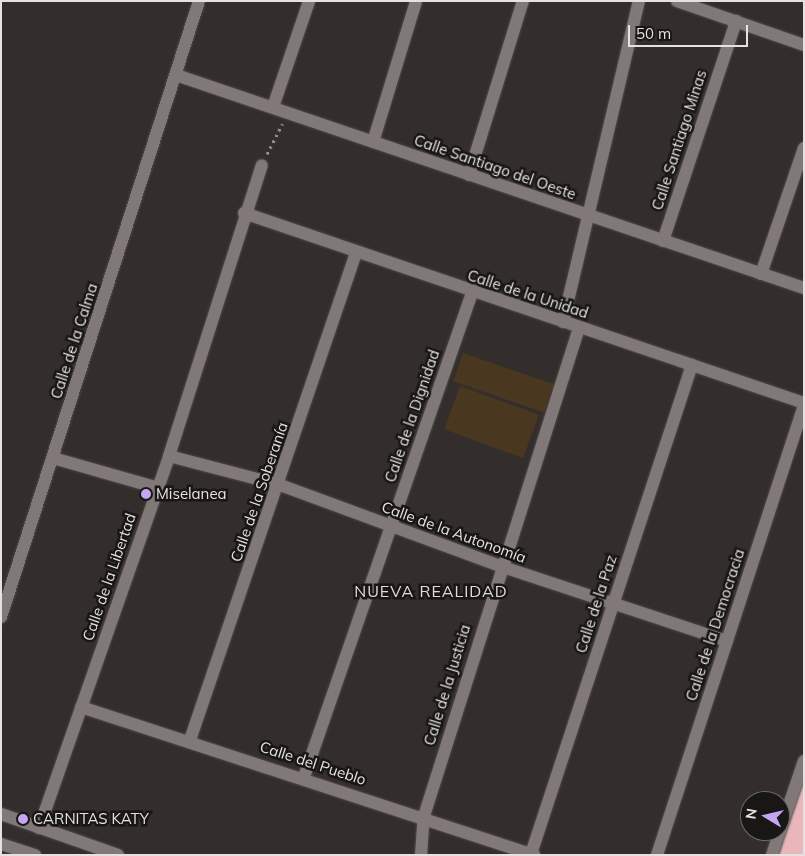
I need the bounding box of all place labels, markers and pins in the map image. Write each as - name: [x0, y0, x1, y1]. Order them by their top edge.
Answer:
- place label: Miselanea: [156, 485, 227, 503]
- marker: Miselanea: [140, 488, 152, 500]
- place label: CARNITAS KATY: [33, 810, 149, 828]
- marker: CARNITAS KATY: [17, 813, 29, 825]

